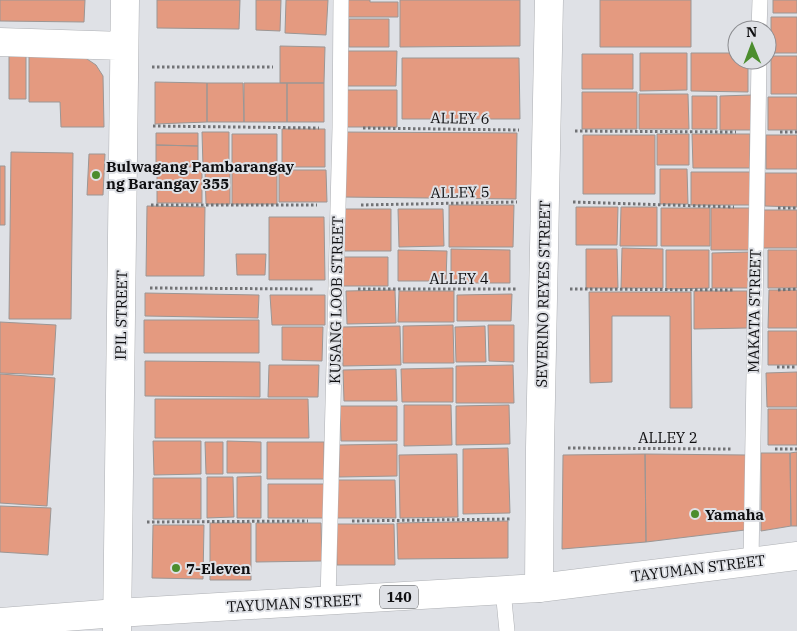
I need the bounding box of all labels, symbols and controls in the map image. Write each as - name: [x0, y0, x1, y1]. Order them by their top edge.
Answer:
- north arrow: [727, 20, 777, 70]
- text: N: [746, 23, 757, 41]
- street label: ALLEY 6: [430, 108, 490, 128]
- place label: Bulwagang Pambarangay ng Barangay 355: [106, 157, 295, 193]
- marker: Bulwagang Pambarangay ng Barangay 355: [90, 169, 102, 181]
- street label: ALLEY 5: [430, 182, 490, 202]
- street label: SEVERINO REYES STREET: [532, 200, 554, 388]
- street label: KUSANG LOOB STREET: [325, 216, 347, 384]
- street label: MAKATA STREET: [743, 249, 765, 373]
- street label: ALLEY 4: [429, 269, 489, 288]
- street label: IPIL STREET: [111, 270, 131, 360]
- street label: ALLEY 2: [638, 428, 698, 447]
- place label: Yamaha: [705, 505, 765, 524]
- marker: Yamaha: [689, 508, 701, 520]
- street label: TAYUMAN STREET: [630, 550, 766, 586]
- place label: 7-Eleven: [186, 559, 251, 578]
- marker: 7-Eleven: [170, 562, 182, 574]
- road number: 140: [380, 586, 418, 608]
- street label: TAYUMAN STREET: [226, 590, 362, 616]

